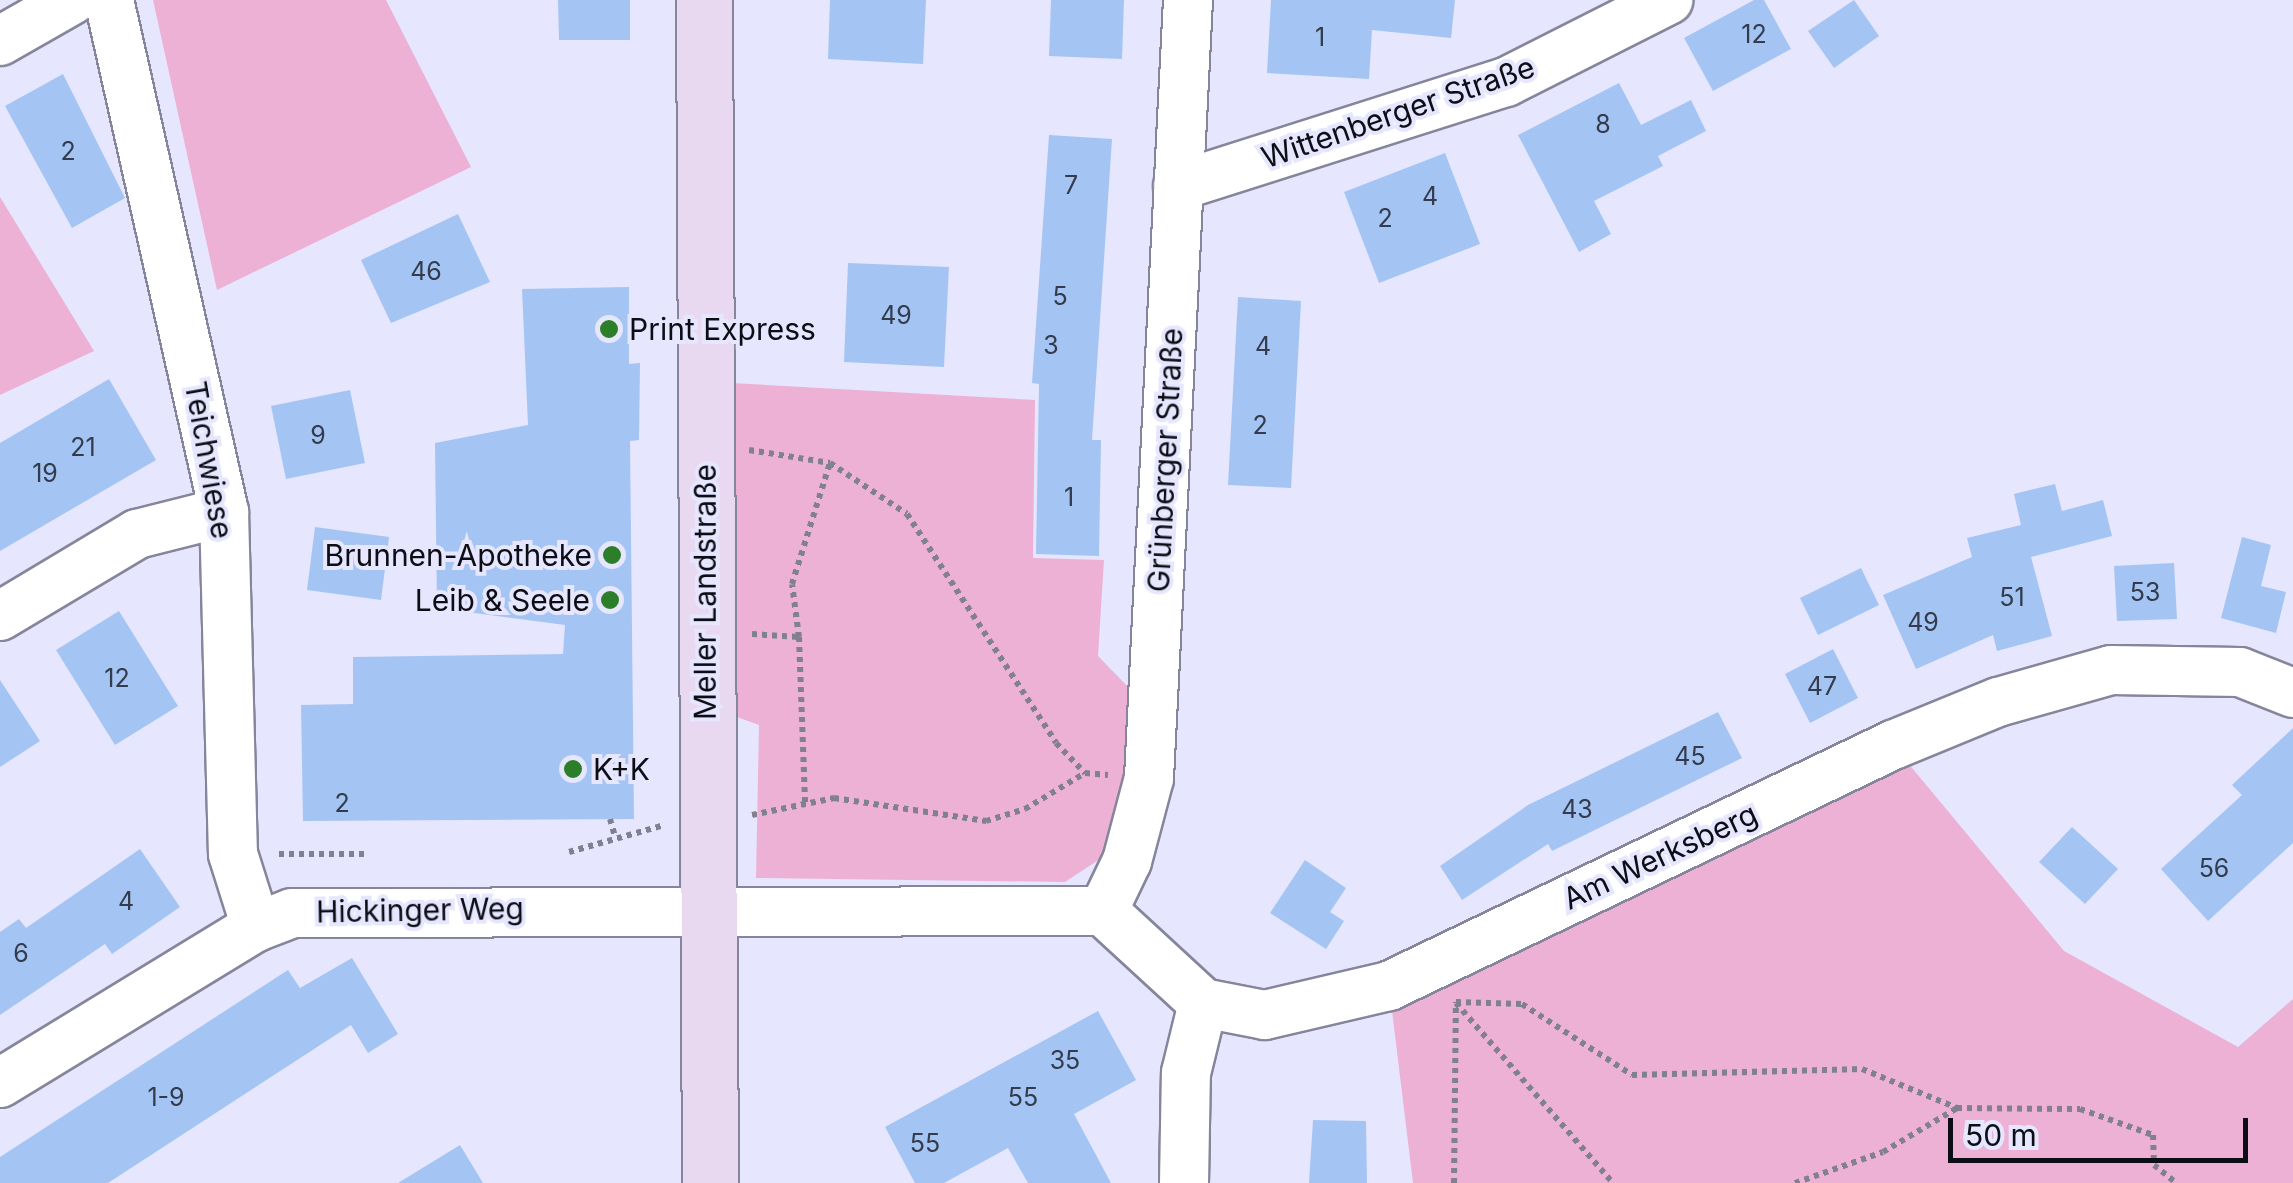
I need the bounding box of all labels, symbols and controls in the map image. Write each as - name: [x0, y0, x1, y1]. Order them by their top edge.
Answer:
- house number: 12: [1741, 19, 1767, 49]
- house number: 1: [1315, 22, 1325, 52]
- street label: Wittenberger Straße: [1257, 48, 1539, 176]
- house number: 8: [1595, 109, 1611, 139]
- house number: 2: [60, 136, 76, 166]
- house number: 7: [1064, 170, 1078, 200]
- house number: 4: [1422, 181, 1438, 211]
- house number: 2: [1377, 203, 1393, 233]
- house number: 46: [410, 256, 442, 286]
- house number: 5: [1052, 281, 1068, 311]
- house number: 49: [880, 300, 912, 330]
- place label: Print Express: [629, 311, 816, 347]
- marker: Print Express: [598, 318, 620, 340]
- street label: Grünberger Straße: [1140, 327, 1190, 593]
- house number: 3: [1043, 330, 1059, 360]
- house number: 4: [1255, 331, 1271, 361]
- street label: Teichwiese: [177, 378, 241, 542]
- house number: 2: [1252, 410, 1268, 440]
- house number: 9: [310, 420, 326, 450]
- house number: 21: [70, 432, 96, 462]
- house number: 19: [32, 458, 58, 488]
- street label: Meller Landstraße: [687, 464, 723, 720]
- house number: 1: [1064, 482, 1074, 512]
- place label: Brunnen-Apotheke: [325, 537, 592, 573]
- marker: Brunnen-Apotheke: [601, 544, 623, 566]
- house number: 53: [2130, 577, 2160, 607]
- place label: Leib & Seele: [415, 582, 590, 618]
- house number: 51: [1999, 582, 2025, 612]
- marker: Leib & Seele: [599, 589, 621, 611]
- house number: 49: [1907, 607, 1939, 637]
- house number: 12: [104, 663, 130, 693]
- house number: 47: [1807, 671, 1837, 701]
- house number: 45: [1674, 741, 1706, 771]
- place label: K+K: [593, 751, 650, 787]
- marker: K+K: [562, 758, 584, 780]
- house number: 2: [334, 788, 350, 818]
- house number: 43: [1561, 794, 1593, 824]
- street label: Am Werksberg: [1557, 795, 1763, 917]
- house number: 56: [2199, 853, 2229, 883]
- house number: 4: [118, 886, 134, 916]
- street label: Hickinger Weg: [316, 890, 524, 930]
- house number: 6: [13, 938, 29, 968]
- house number: 35: [1050, 1045, 1080, 1075]
- house number: 1-9: [147, 1082, 185, 1112]
- house number: 55: [1008, 1082, 1038, 1112]
- scale bar: [1953, 1098, 2253, 1160]
- text: 50 m: [1965, 1117, 2037, 1153]
- house number: 55: [910, 1128, 940, 1158]

